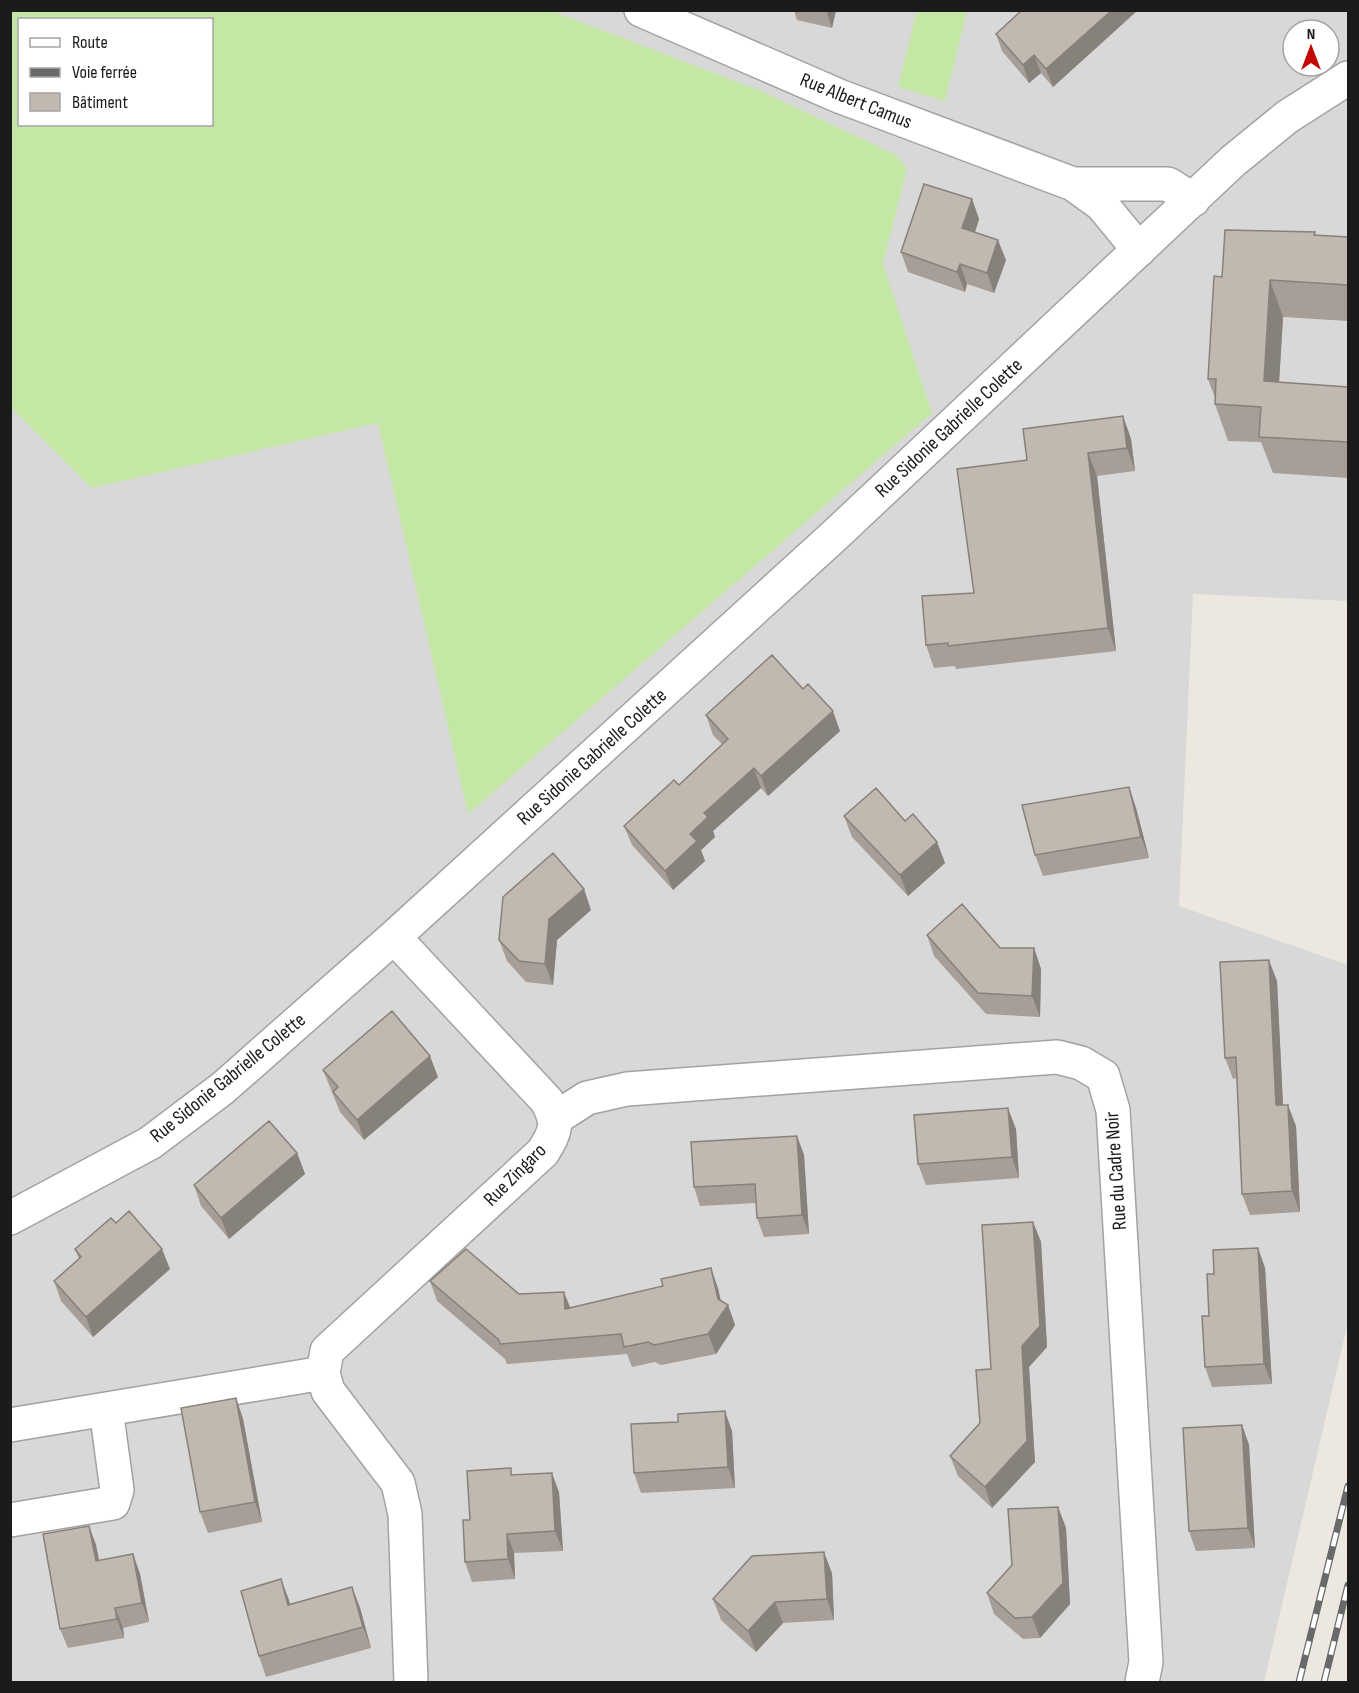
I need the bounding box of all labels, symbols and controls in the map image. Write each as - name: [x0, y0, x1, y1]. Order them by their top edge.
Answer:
- legend: [18, 18, 213, 126]
- north arrow: [1281, 18, 1341, 78]
- text: N: [1307, 25, 1315, 44]
- text: Route: [72, 32, 108, 53]
- text: Voie ferrée: [72, 62, 137, 83]
- street label: Rue Albert Camus: [797, 68, 915, 134]
- text: Bâtiment: [72, 92, 128, 113]
- street label: Rue Sidonie Gabrielle Colette: [870, 353, 1028, 503]
- street label: Rue Sidonie Gabrielle Colette: [512, 684, 672, 830]
- street label: Rue Sidonie Gabrielle Colette: [146, 1008, 310, 1148]
- street label: Rue du Cadre Noir: [1100, 1111, 1132, 1231]
- street label: Rue Zingaro: [479, 1139, 551, 1211]

